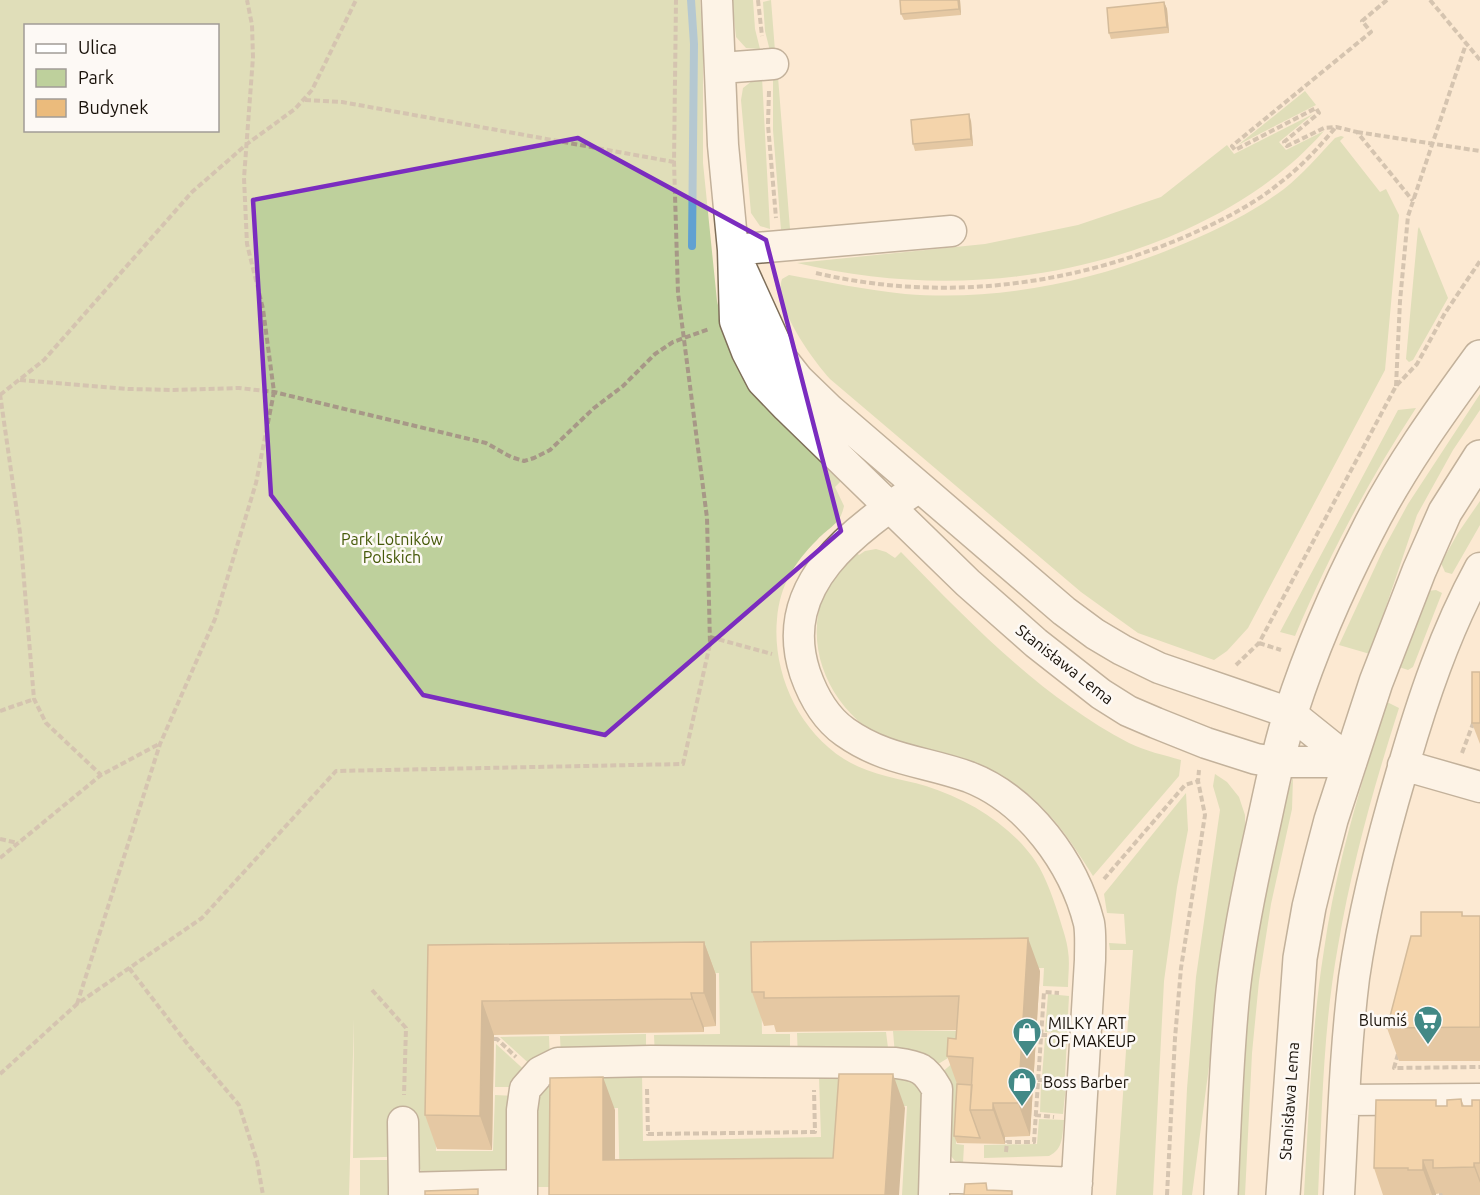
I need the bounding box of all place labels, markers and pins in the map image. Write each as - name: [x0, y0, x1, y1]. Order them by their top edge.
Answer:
- supermarket icon: Blumiś: [1412, 1004, 1444, 1046]
- place label: Blumiś: [1359, 1011, 1407, 1029]
- place label: MILKY ART OF MAKEUP: [1048, 1014, 1136, 1050]
- shop icon: MILKY ART OF MAKEUP: [1011, 1016, 1043, 1058]
- shop icon: Boss Barber: [1006, 1066, 1038, 1108]
- place label: Boss Barber: [1043, 1073, 1129, 1091]

